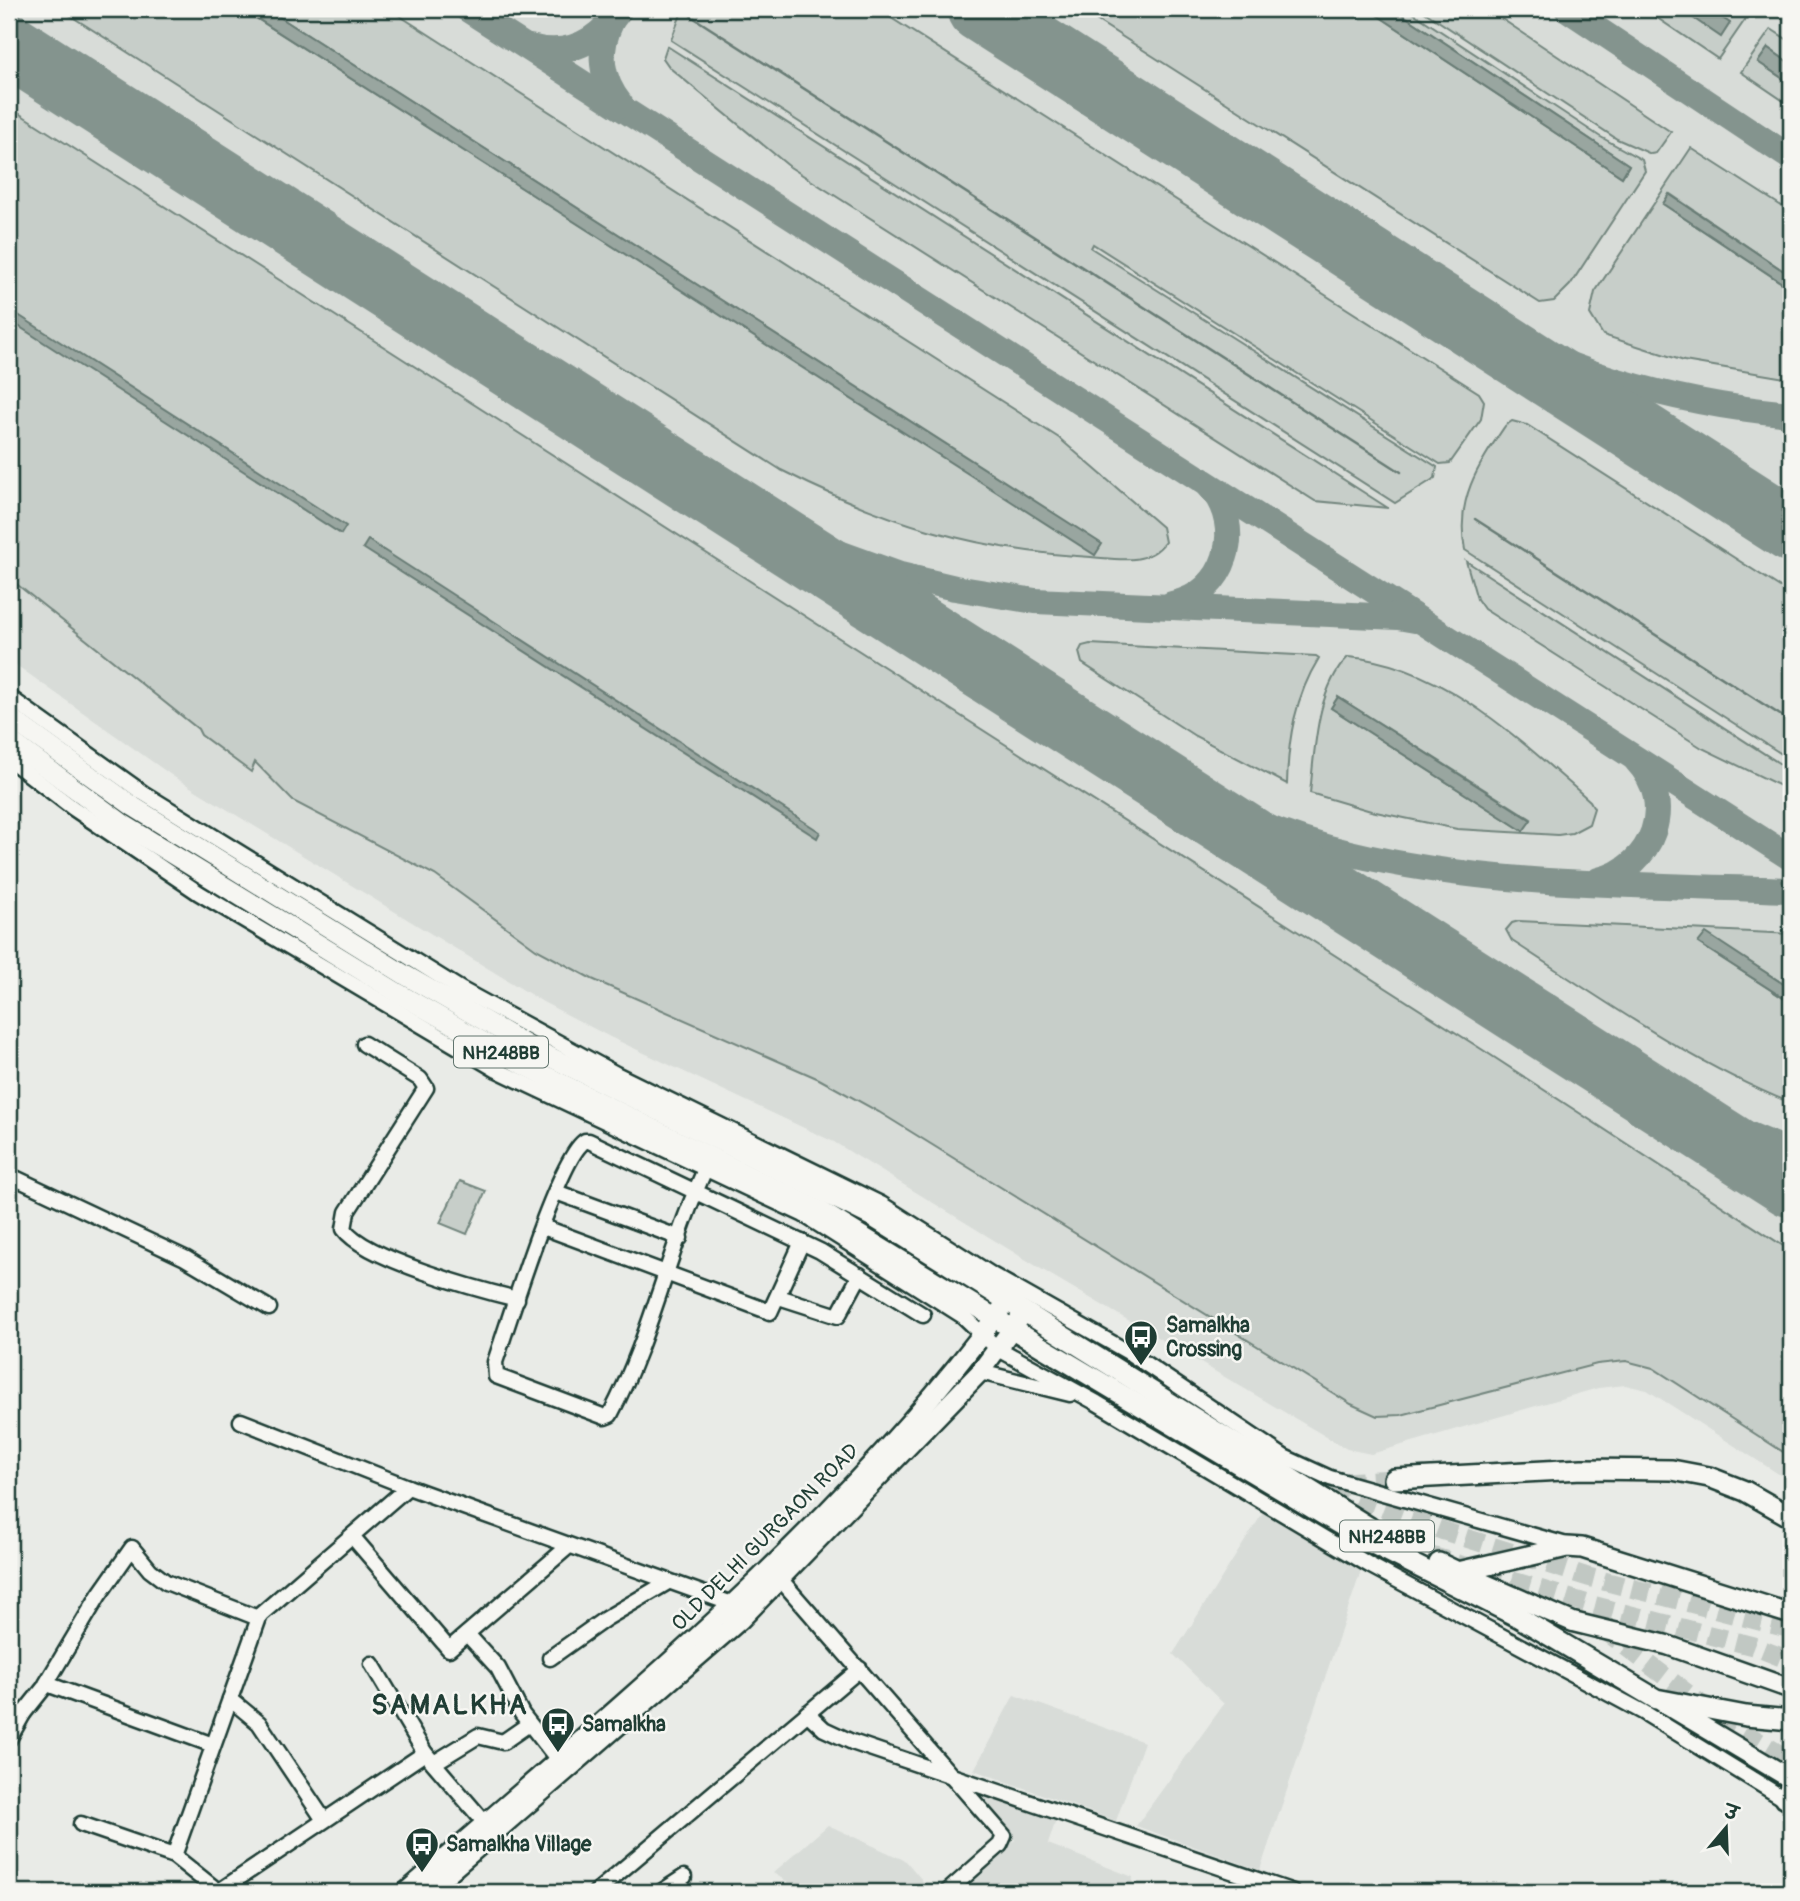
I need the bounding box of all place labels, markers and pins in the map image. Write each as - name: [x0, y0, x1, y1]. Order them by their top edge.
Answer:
- place label: Samalkha Crossing: [1166, 1312, 1250, 1363]
- bus stop icon: Samalkha Crossing: [1122, 1318, 1160, 1367]
- bus stop icon: Samalkha: [539, 1705, 577, 1754]
- place label: Samalkha: [582, 1711, 666, 1738]
- bus stop icon: Samalkha Village: [403, 1825, 441, 1874]
- place label: Samalkha Village: [446, 1831, 592, 1858]

